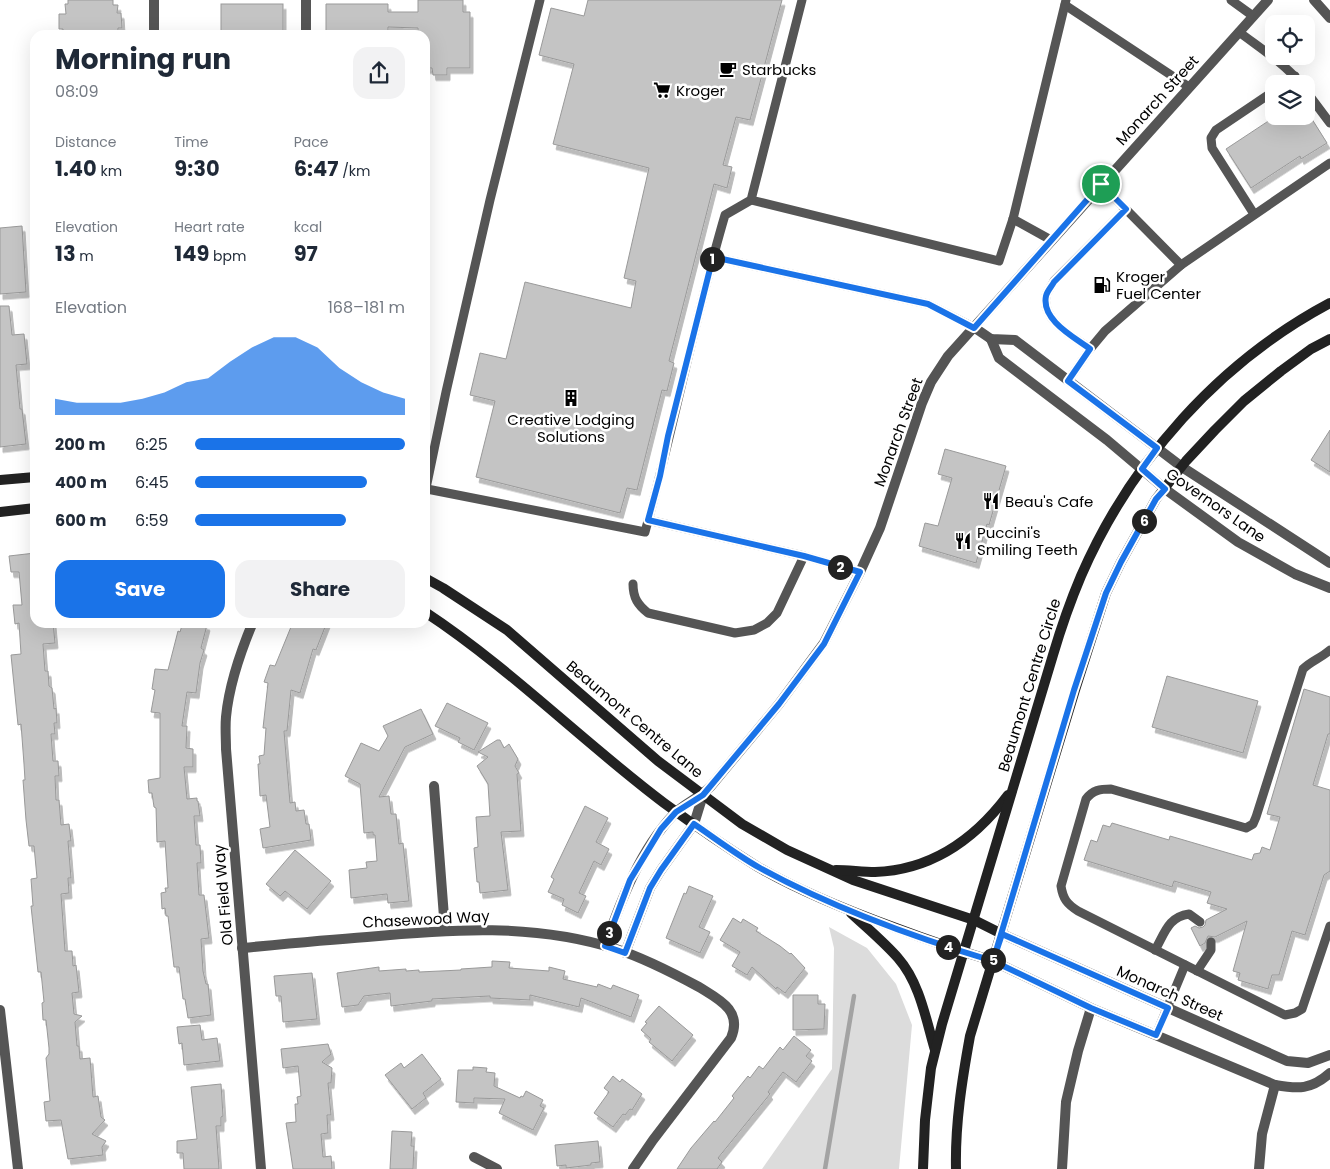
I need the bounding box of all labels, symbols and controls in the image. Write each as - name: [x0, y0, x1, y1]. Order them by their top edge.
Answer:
- map controls: [1265, 15, 1315, 125]
- button: locate: [1265, 15, 1315, 65]
- text: Morning run: [55, 40, 231, 79]
- button: share: [353, 47, 405, 99]
- street label: Monarch Street: [1111, 50, 1203, 150]
- cafe icon: Starbucks: [718, 59, 738, 79]
- place label: Starbucks: [742, 59, 817, 80]
- button: layers: [1265, 75, 1315, 125]
- text: 08:09: [55, 80, 99, 103]
- supermarket icon: Kroger: [652, 80, 672, 100]
- place label: Kroger: [676, 80, 726, 101]
- text: Distance: [55, 132, 116, 152]
- text: Time: [174, 132, 208, 152]
- text: Pace: [294, 132, 328, 152]
- text: 1.40: [55, 154, 97, 183]
- text: 9:30: [174, 154, 220, 183]
- text: 6:47: [294, 154, 338, 183]
- text: km: [97, 161, 122, 181]
- text: /km: [338, 161, 371, 181]
- pin: [1080, 163, 1122, 205]
- icon: arrive: [1087, 170, 1115, 198]
- text: Elevation: [55, 217, 118, 237]
- text: Heart rate: [174, 217, 245, 237]
- text: kcal: [294, 217, 322, 237]
- text: 13: [55, 239, 76, 268]
- text: 149: [174, 239, 209, 268]
- text: 97: [294, 239, 318, 268]
- text: m: [76, 246, 94, 266]
- text: bpm: [209, 246, 246, 266]
- pin: 1: [700, 246, 724, 272]
- text: 1: [710, 249, 715, 269]
- place label: Kroger Fuel Center: [1116, 266, 1201, 304]
- fuel station icon: Kroger Fuel Center: [1092, 275, 1112, 295]
- text: Elevation: [55, 296, 127, 319]
- text: 168–181 m: [328, 296, 405, 319]
- street label: Monarch Street: [869, 375, 927, 489]
- building icon: Creative Lodging Solutions: [561, 388, 581, 408]
- place label: Creative Lodging Solutions: [507, 409, 635, 447]
- text: 200 m: [55, 433, 105, 456]
- text: 6:25: [135, 433, 168, 456]
- street label: Governors Lane: [1162, 463, 1270, 547]
- text: 400 m: [55, 471, 107, 494]
- text: 6:45: [135, 471, 169, 494]
- restaurant icon: Beau's Cafe: [981, 491, 1001, 511]
- place label: Beau's Cafe: [1005, 491, 1093, 512]
- pin: 6: [1132, 508, 1156, 534]
- text: 600 m: [55, 509, 106, 532]
- text: 6:59: [135, 509, 169, 532]
- text: 6: [1140, 511, 1149, 531]
- place label: Puccini's Smiling Teeth: [977, 522, 1078, 560]
- restaurant icon: Puccini's Smiling Teeth: [953, 531, 973, 551]
- pin: 2: [828, 554, 852, 580]
- text: 2: [837, 557, 845, 577]
- button: Save: [55, 560, 225, 618]
- button: Share: [235, 560, 405, 618]
- street label: Beaumont Centre Circle: [993, 596, 1065, 774]
- street label: Beaumont Centre Lane: [562, 655, 708, 783]
- street label: Old Field Way: [208, 843, 238, 946]
- street label: Chasewood Way: [362, 905, 491, 933]
- pin: 3: [596, 920, 622, 946]
- text: 3: [605, 923, 614, 943]
- pin: 4: [936, 934, 960, 960]
- text: 4: [944, 937, 953, 957]
- pin: 5: [980, 948, 1006, 972]
- text: 5: [989, 950, 998, 970]
- street label: Monarch Street: [1113, 960, 1227, 1026]

